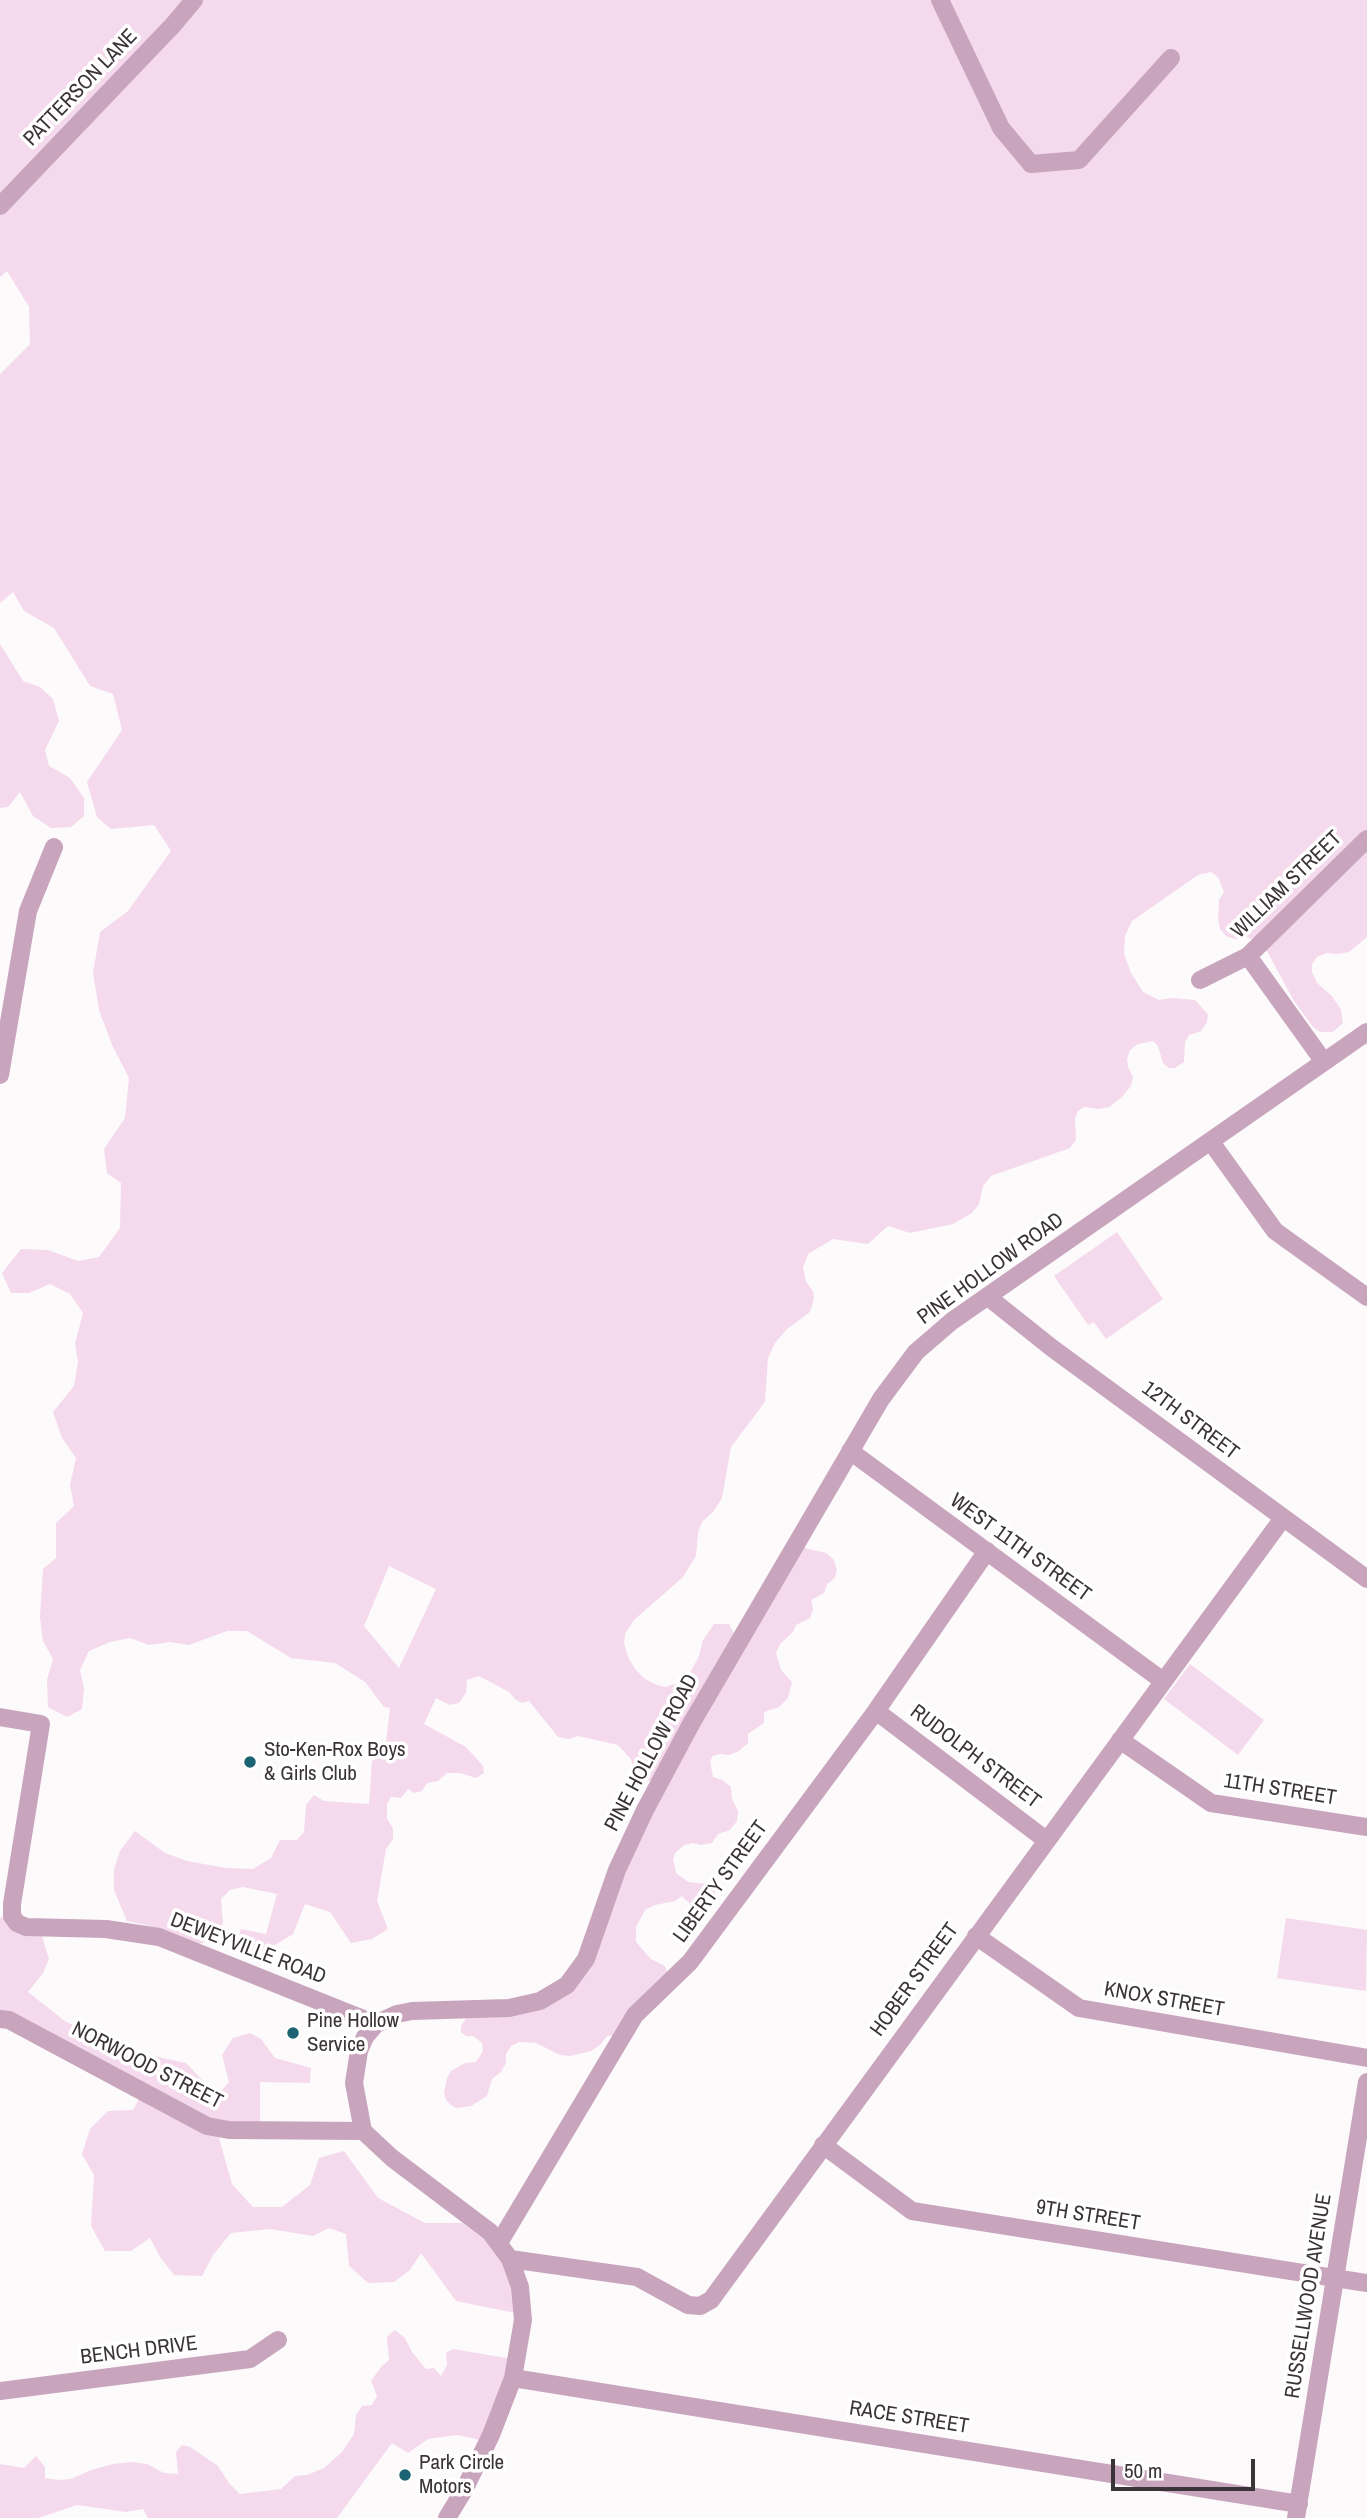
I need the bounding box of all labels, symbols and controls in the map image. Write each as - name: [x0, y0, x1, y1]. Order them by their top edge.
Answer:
- street label: PATTERSON LANE: [19, 24, 143, 152]
- street label: WILLIAM STREET: [1227, 826, 1347, 944]
- street label: PINE HOLLOW ROAD: [913, 1208, 1069, 1330]
- street label: 12TH STREET: [1137, 1376, 1243, 1466]
- street label: WEST 11TH STREET: [945, 1488, 1095, 1608]
- street label: PINE HOLLOW ROAD: [600, 1670, 704, 1836]
- street label: RUDOLPH STREET: [905, 1700, 1045, 1814]
- place label: Sto-Ken-Rox Boys & Girls Club: [264, 1737, 406, 1787]
- marker: Sto-Ken-Rox Boys & Girls Club: [242, 1754, 258, 1770]
- street label: 11TH STREET: [1222, 1769, 1338, 1811]
- street label: LIBERTY STREET: [668, 1816, 774, 1948]
- street label: DEWEYVILLE ROAD: [167, 1908, 329, 1990]
- street label: HOBER STREET: [865, 1918, 965, 2042]
- street label: KNOX STREET: [1102, 1977, 1226, 2023]
- place label: Pine Hollow Service: [307, 2008, 399, 2058]
- street label: NORWOOD STREET: [67, 2017, 227, 2115]
- marker: Pine Hollow Service: [285, 2025, 301, 2041]
- street label: RUSSELLWOOD AVENUE: [1280, 2192, 1338, 2400]
- street label: 9TH STREET: [1034, 2195, 1142, 2237]
- street label: BENCH DRIVE: [79, 2331, 199, 2371]
- street label: RACE STREET: [847, 2396, 971, 2440]
- scale bar: [1115, 2444, 1258, 2488]
- place label: Park Circle Motors: [419, 2450, 504, 2500]
- text: 50 m: [1124, 2456, 1162, 2485]
- marker: Park Circle Motors: [397, 2467, 413, 2483]

